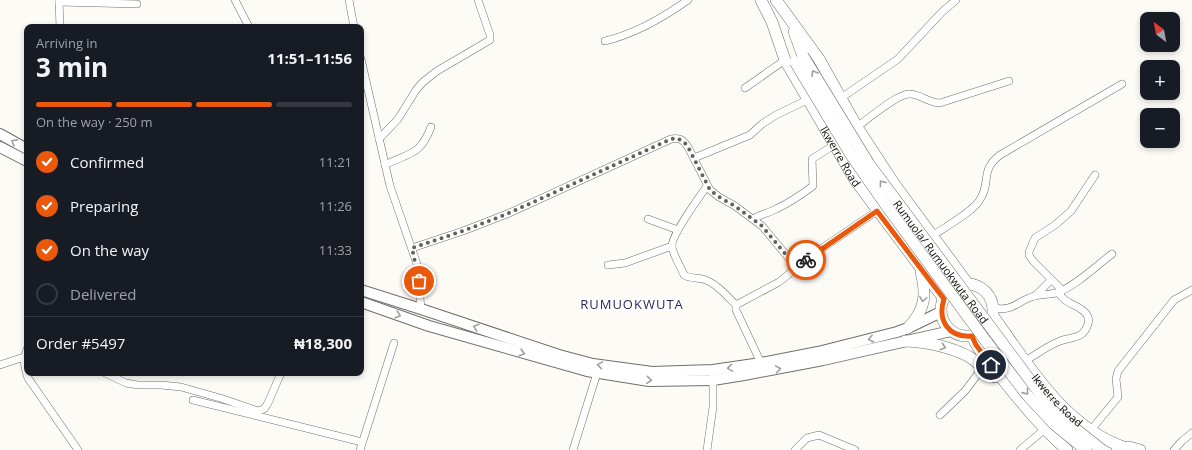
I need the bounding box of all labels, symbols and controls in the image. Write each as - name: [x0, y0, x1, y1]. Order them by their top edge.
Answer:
- north arrow: [1140, 12, 1180, 52]
- map controls: [1140, 12, 1180, 148]
- text: Arriving in: [36, 34, 98, 52]
- text: 11:51–11:56: [267, 48, 352, 68]
- text: 3 min: [36, 49, 108, 85]
- button: +: [1140, 60, 1180, 100]
- one-way arrow: [811, 70, 818, 77]
- button: −: [1140, 108, 1180, 148]
- text: On the way · 250 m: [36, 113, 152, 131]
- street label: Ikwerre Road: [817, 123, 865, 190]
- one-way arrow: [10, 139, 18, 146]
- icon: check: [36, 151, 58, 173]
- text: Confirmed: [70, 152, 144, 172]
- text: 11:21: [319, 153, 352, 171]
- one-way arrow: [880, 181, 887, 188]
- icon: check: [36, 195, 58, 217]
- text: Preparing: [70, 196, 138, 216]
- text: 11:26: [319, 197, 352, 215]
- street label: Rumuola/ Rumuokwuta Road: [891, 197, 992, 326]
- icon: check: [36, 239, 58, 261]
- text: On the way: [70, 240, 149, 260]
- courier: [786, 240, 826, 280]
- text: 11:33: [319, 241, 352, 259]
- icon: bike: [795, 249, 817, 271]
- pin: [402, 264, 436, 298]
- icon: bag: [408, 270, 430, 292]
- text: Delivered: [70, 284, 137, 304]
- district label: RUMUOKWUTA: [580, 295, 684, 313]
- one-way arrow: [919, 296, 928, 302]
- one-way arrow: [394, 310, 401, 319]
- one-way arrow: [473, 324, 480, 332]
- text: Order #5497: [36, 333, 125, 353]
- text: ₦18,300: [294, 333, 352, 353]
- one-way arrow: [868, 334, 875, 343]
- one-way arrow: [939, 342, 946, 351]
- one-way arrow: [519, 348, 526, 357]
- pin: [974, 348, 1008, 382]
- icon: home: [980, 354, 1002, 376]
- one-way arrow: [597, 361, 603, 370]
- one-way arrow: [727, 363, 733, 372]
- one-way arrow: [775, 365, 781, 374]
- street label: Ikwerre Road: [1029, 370, 1086, 430]
- one-way arrow: [646, 376, 652, 385]
- one-way arrow: [1021, 388, 1028, 395]

